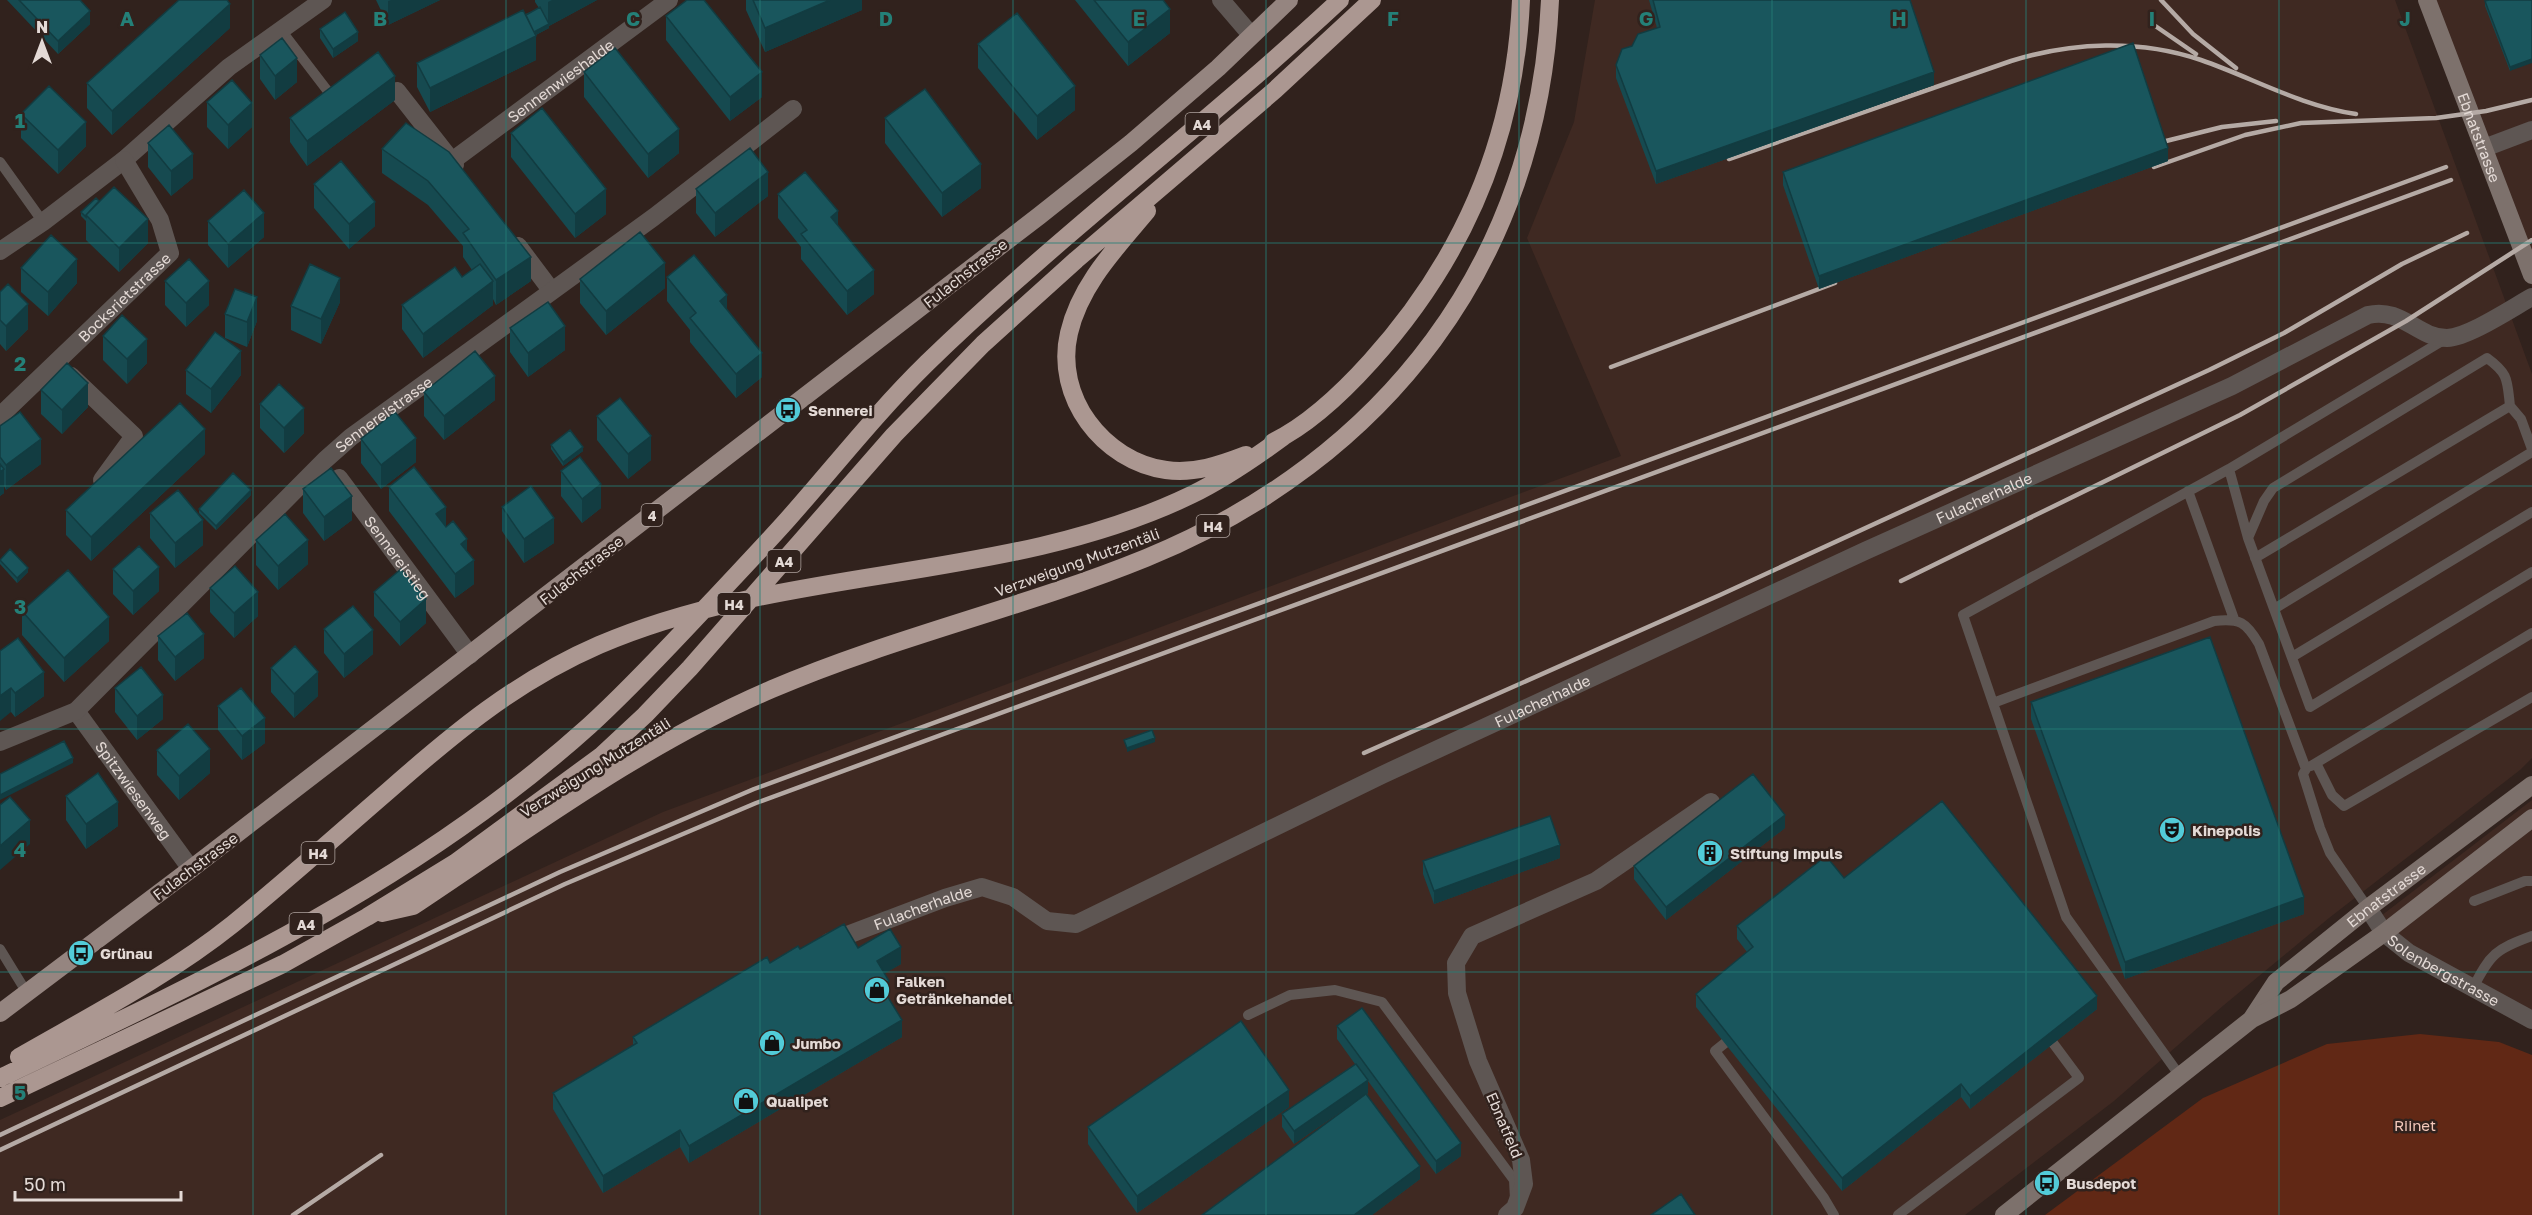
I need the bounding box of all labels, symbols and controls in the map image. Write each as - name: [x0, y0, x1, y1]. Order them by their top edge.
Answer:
- text: A: [120, 6, 134, 30]
- text: B: [373, 6, 387, 30]
- text: C: [626, 6, 640, 30]
- text: D: [879, 6, 893, 30]
- text: E: [1133, 6, 1145, 30]
- text: F: [1387, 6, 1399, 30]
- text: G: [1639, 6, 1653, 30]
- text: H: [1891, 6, 1907, 30]
- text: I: [2149, 6, 2155, 30]
- text: J: [2399, 6, 2411, 30]
- north arrow: [12, 12, 72, 72]
- text: N: [36, 17, 48, 37]
- street label: Sennenwieshalde: [504, 35, 617, 126]
- street label: Ebnatstrasse: [2454, 90, 2505, 185]
- text: 1: [15, 108, 25, 132]
- road number: A4: [1186, 113, 1218, 135]
- street label: Fulachstrasse: [920, 235, 1011, 311]
- street label: Bocksrietstrasse: [74, 248, 174, 345]
- text: 2: [14, 351, 26, 375]
- street label: Sennereistrasse: [331, 372, 436, 456]
- bus stop icon: Sennerei: [773, 395, 803, 425]
- place label: Sennerei: [808, 401, 873, 419]
- street label: Fulacherhalde: [1933, 468, 2035, 527]
- road number: 4: [642, 504, 662, 526]
- street label: Sennereistieg: [361, 512, 435, 603]
- road number: H4: [1196, 515, 1230, 537]
- street label: Verzweigung Mutzentäli: [992, 524, 1162, 600]
- street label: Fulachstrasse: [536, 532, 627, 608]
- road number: A4: [768, 550, 800, 572]
- road number: H4: [718, 593, 750, 615]
- text: 3: [14, 594, 26, 618]
- street label: Fulacherhalde: [1491, 671, 1593, 731]
- street label: Verzweigung Mutzentäli: [517, 713, 673, 821]
- street label: Spitzwiesenweg: [92, 737, 176, 843]
- theatre icon: Kinepolis: [2157, 815, 2187, 845]
- place label: Kinepolis: [2192, 821, 2261, 839]
- street label: Fulachstrasse: [149, 828, 241, 904]
- text: 4: [14, 837, 26, 861]
- building icon: Stiftung Impuls: [1695, 838, 1725, 868]
- road number: H4: [302, 842, 334, 864]
- place label: Stiftung Impuls: [1730, 844, 1843, 862]
- street label: Ebnatstrasse: [2343, 859, 2429, 931]
- street label: Fulacherhalde: [871, 881, 974, 933]
- road number: A4: [290, 913, 322, 935]
- street label: Solenbergstrasse: [2384, 930, 2503, 1010]
- bus stop icon: Grünau: [66, 938, 96, 968]
- place label: Grünau: [100, 944, 153, 962]
- place label: Falken Getränkehandel: [896, 972, 1012, 1007]
- shop icon: Falken Getränkehandel: [862, 975, 892, 1005]
- shop icon: Jumbo: [757, 1028, 787, 1058]
- place label: Jumbo: [792, 1034, 841, 1052]
- text: 5: [14, 1080, 26, 1104]
- shop icon: Qualipet: [731, 1086, 761, 1116]
- street label: Ebnatfeld: [1483, 1089, 1527, 1161]
- place label: Qualipet: [766, 1092, 828, 1110]
- park label: Riinet: [2394, 1116, 2436, 1134]
- scale bar: [15, 1164, 182, 1202]
- bus stop icon: Busdepot: [2032, 1168, 2062, 1198]
- text: 50 m: [24, 1173, 66, 1195]
- place label: Busdepot: [2066, 1174, 2136, 1192]

